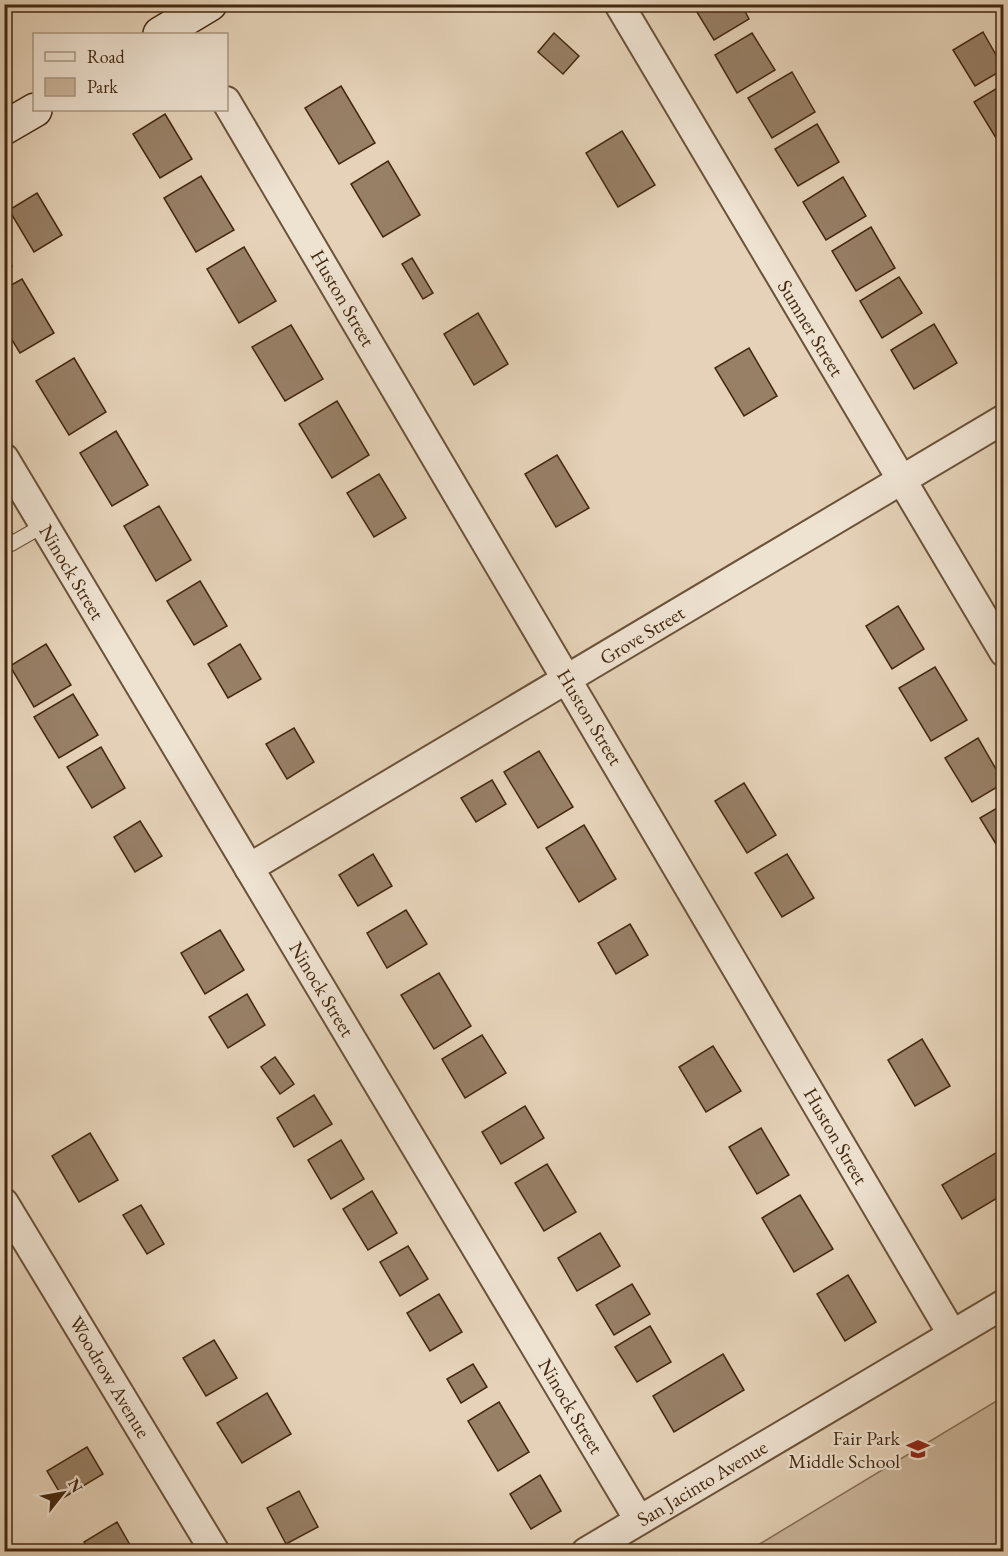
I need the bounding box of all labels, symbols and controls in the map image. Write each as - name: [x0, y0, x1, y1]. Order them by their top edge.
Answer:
- legend: [33, 33, 228, 111]
- text: Road: [87, 45, 126, 68]
- text: Park: [87, 75, 118, 98]
- street label: Huston Street: [305, 245, 382, 352]
- street label: Sumner Street: [772, 275, 850, 382]
- street label: Ninock Street: [33, 520, 111, 625]
- street label: Grove Street: [595, 599, 690, 671]
- street label: Huston Street: [551, 664, 629, 771]
- street label: Ninock Street: [283, 937, 361, 1042]
- street label: Huston Street: [798, 1083, 875, 1190]
- street label: Woodrow Avenue: [63, 1311, 157, 1443]
- street label: Ninock Street: [532, 1354, 610, 1459]
- place label: Fair Park Middle School: [788, 1425, 901, 1474]
- street label: San Jacinto Avenue: [632, 1434, 772, 1532]
- school or university icon: Fair Park Middle School: [905, 1436, 931, 1462]
- north arrow: [33, 1463, 93, 1523]
- text: N: [63, 1475, 88, 1497]

